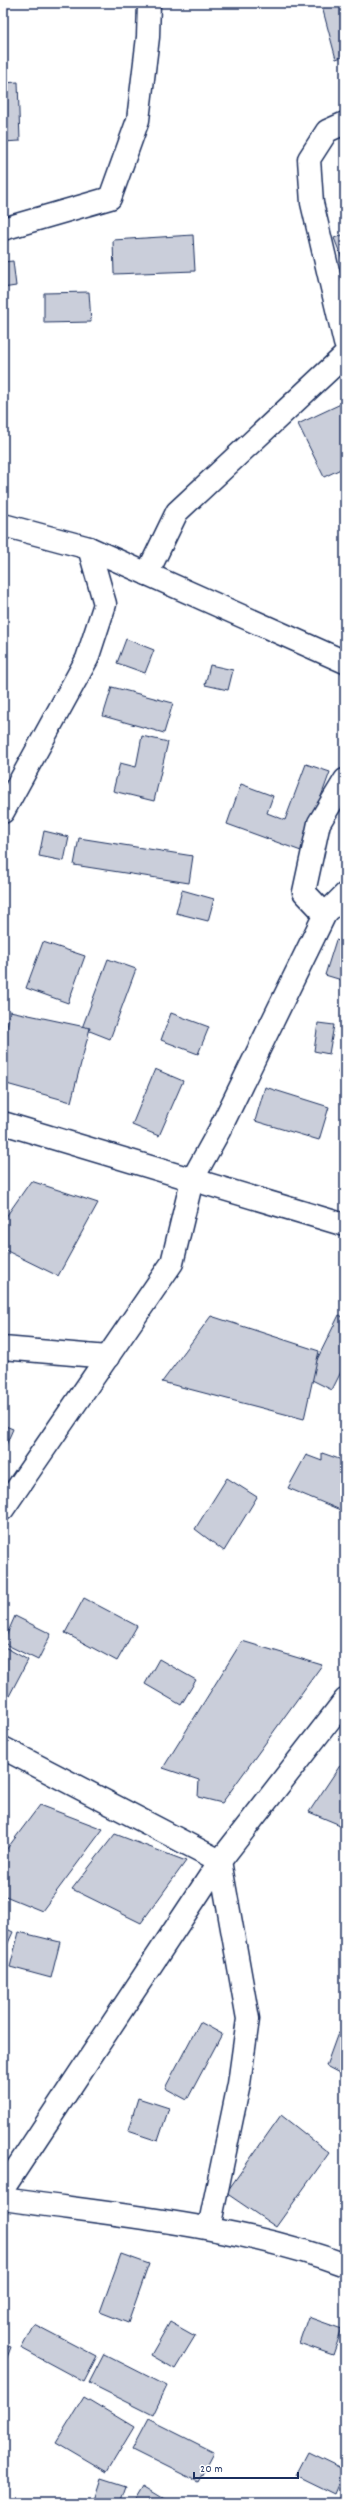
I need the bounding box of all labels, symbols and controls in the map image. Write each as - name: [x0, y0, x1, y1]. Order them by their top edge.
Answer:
- scale bar: [194, 2454, 298, 2480]
- text: 20 m: [200, 2461, 223, 2478]

